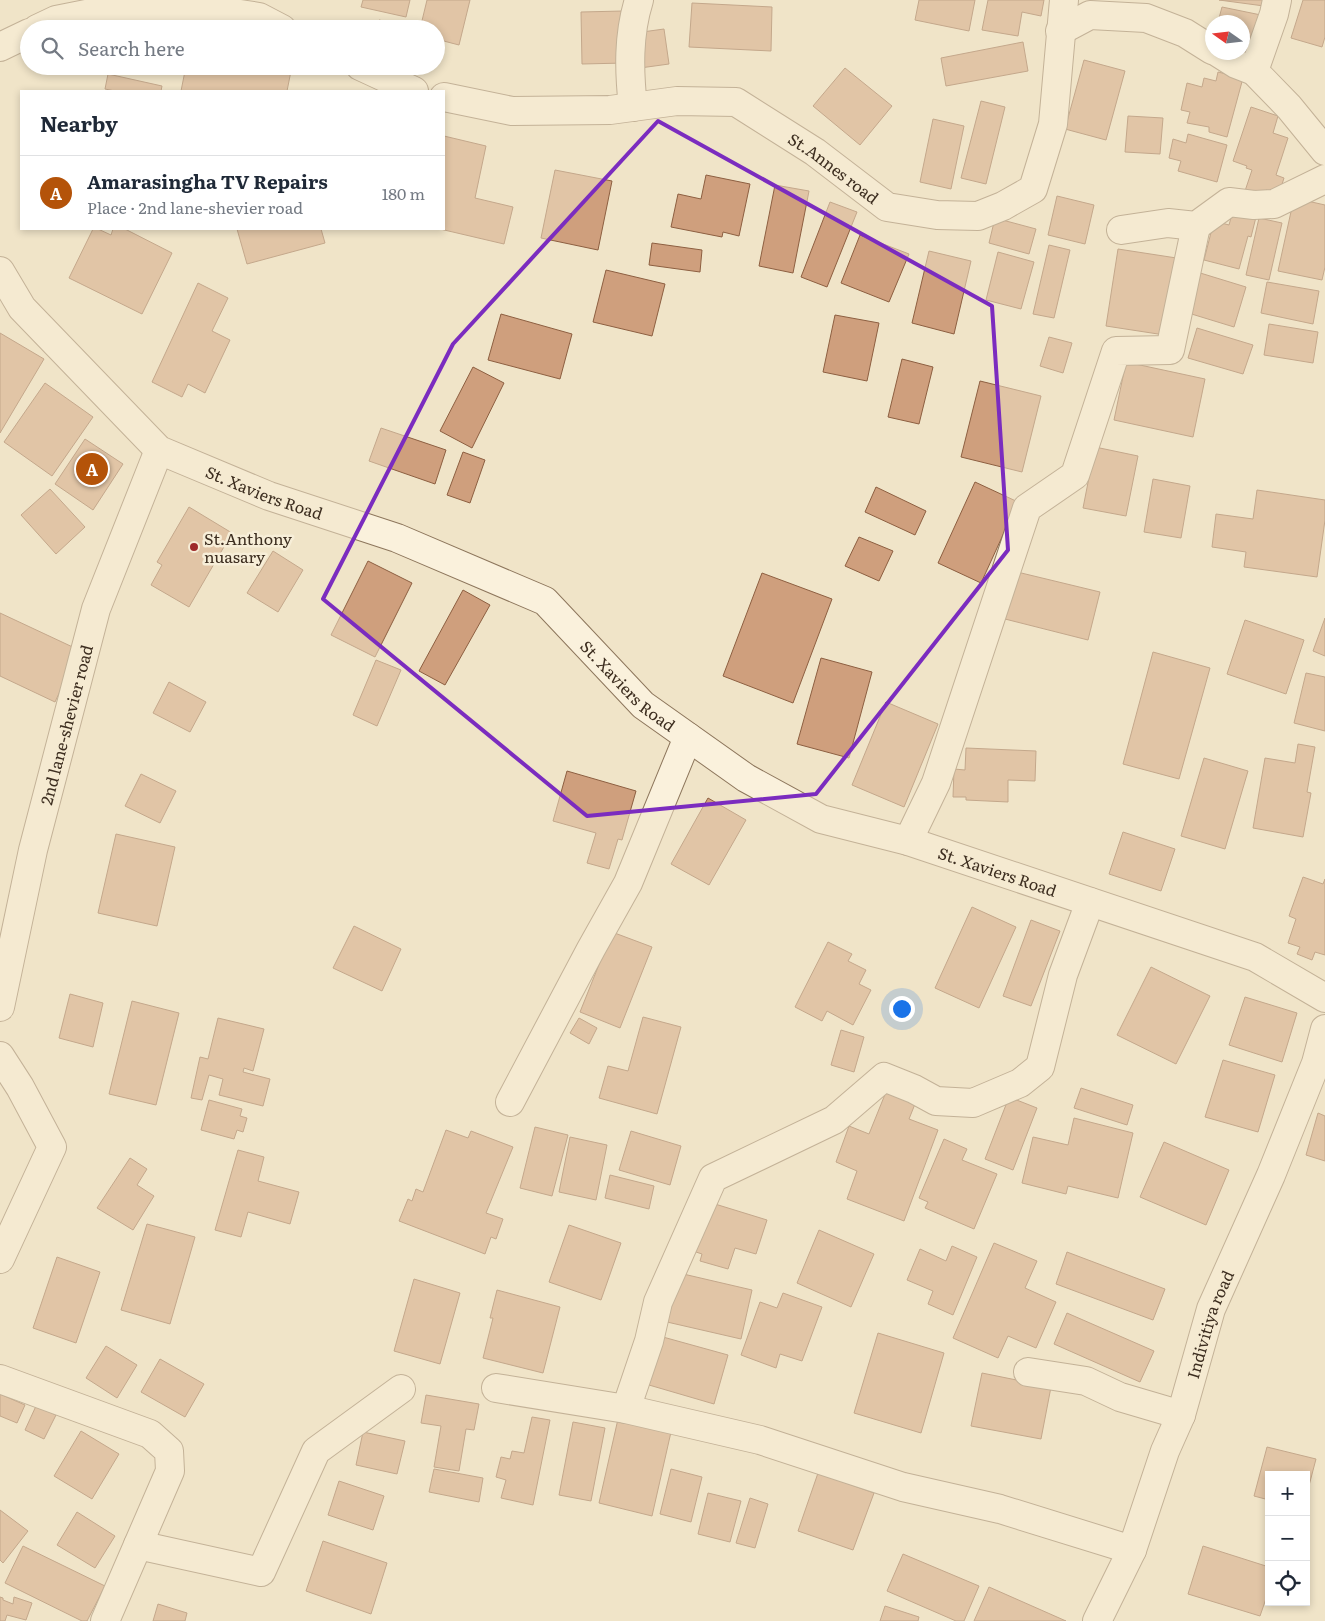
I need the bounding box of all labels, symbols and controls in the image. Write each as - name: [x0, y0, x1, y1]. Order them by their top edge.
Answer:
- north arrow: [1205, 15, 1250, 60]
- search box: [20, 20, 445, 75]
- icon: search: [38, 34, 66, 62]
- text: Search here: [78, 34, 185, 62]
- text: Nearby: [40, 107, 118, 138]
- street label: St.Annes road: [784, 126, 885, 209]
- text: Amarasingha TV Repairs: [87, 167, 328, 195]
- text: A: [50, 181, 62, 205]
- text: 180 m: [382, 181, 425, 205]
- text: Place · 2nd lane-shevier road: [87, 195, 303, 219]
- pin: A: [76, 450, 108, 488]
- street label: St. Xaviers Road: [202, 459, 326, 525]
- place label: St.Anthony nuasary: [204, 526, 293, 568]
- marker: St.Anthony nuasary: [188, 541, 200, 553]
- street label: St. Xaviers Road: [575, 634, 681, 737]
- street label: 2nd lane-shevier road: [33, 642, 98, 807]
- street label: St. Xaviers Road: [935, 840, 1060, 902]
- your location: [889, 996, 915, 1022]
- street label: Indivitiya road: [1180, 1266, 1239, 1381]
- map controls: [1265, 1471, 1310, 1606]
- button: +: [1265, 1471, 1310, 1516]
- button: −: [1265, 1516, 1310, 1561]
- button: locate: [1265, 1561, 1310, 1606]

